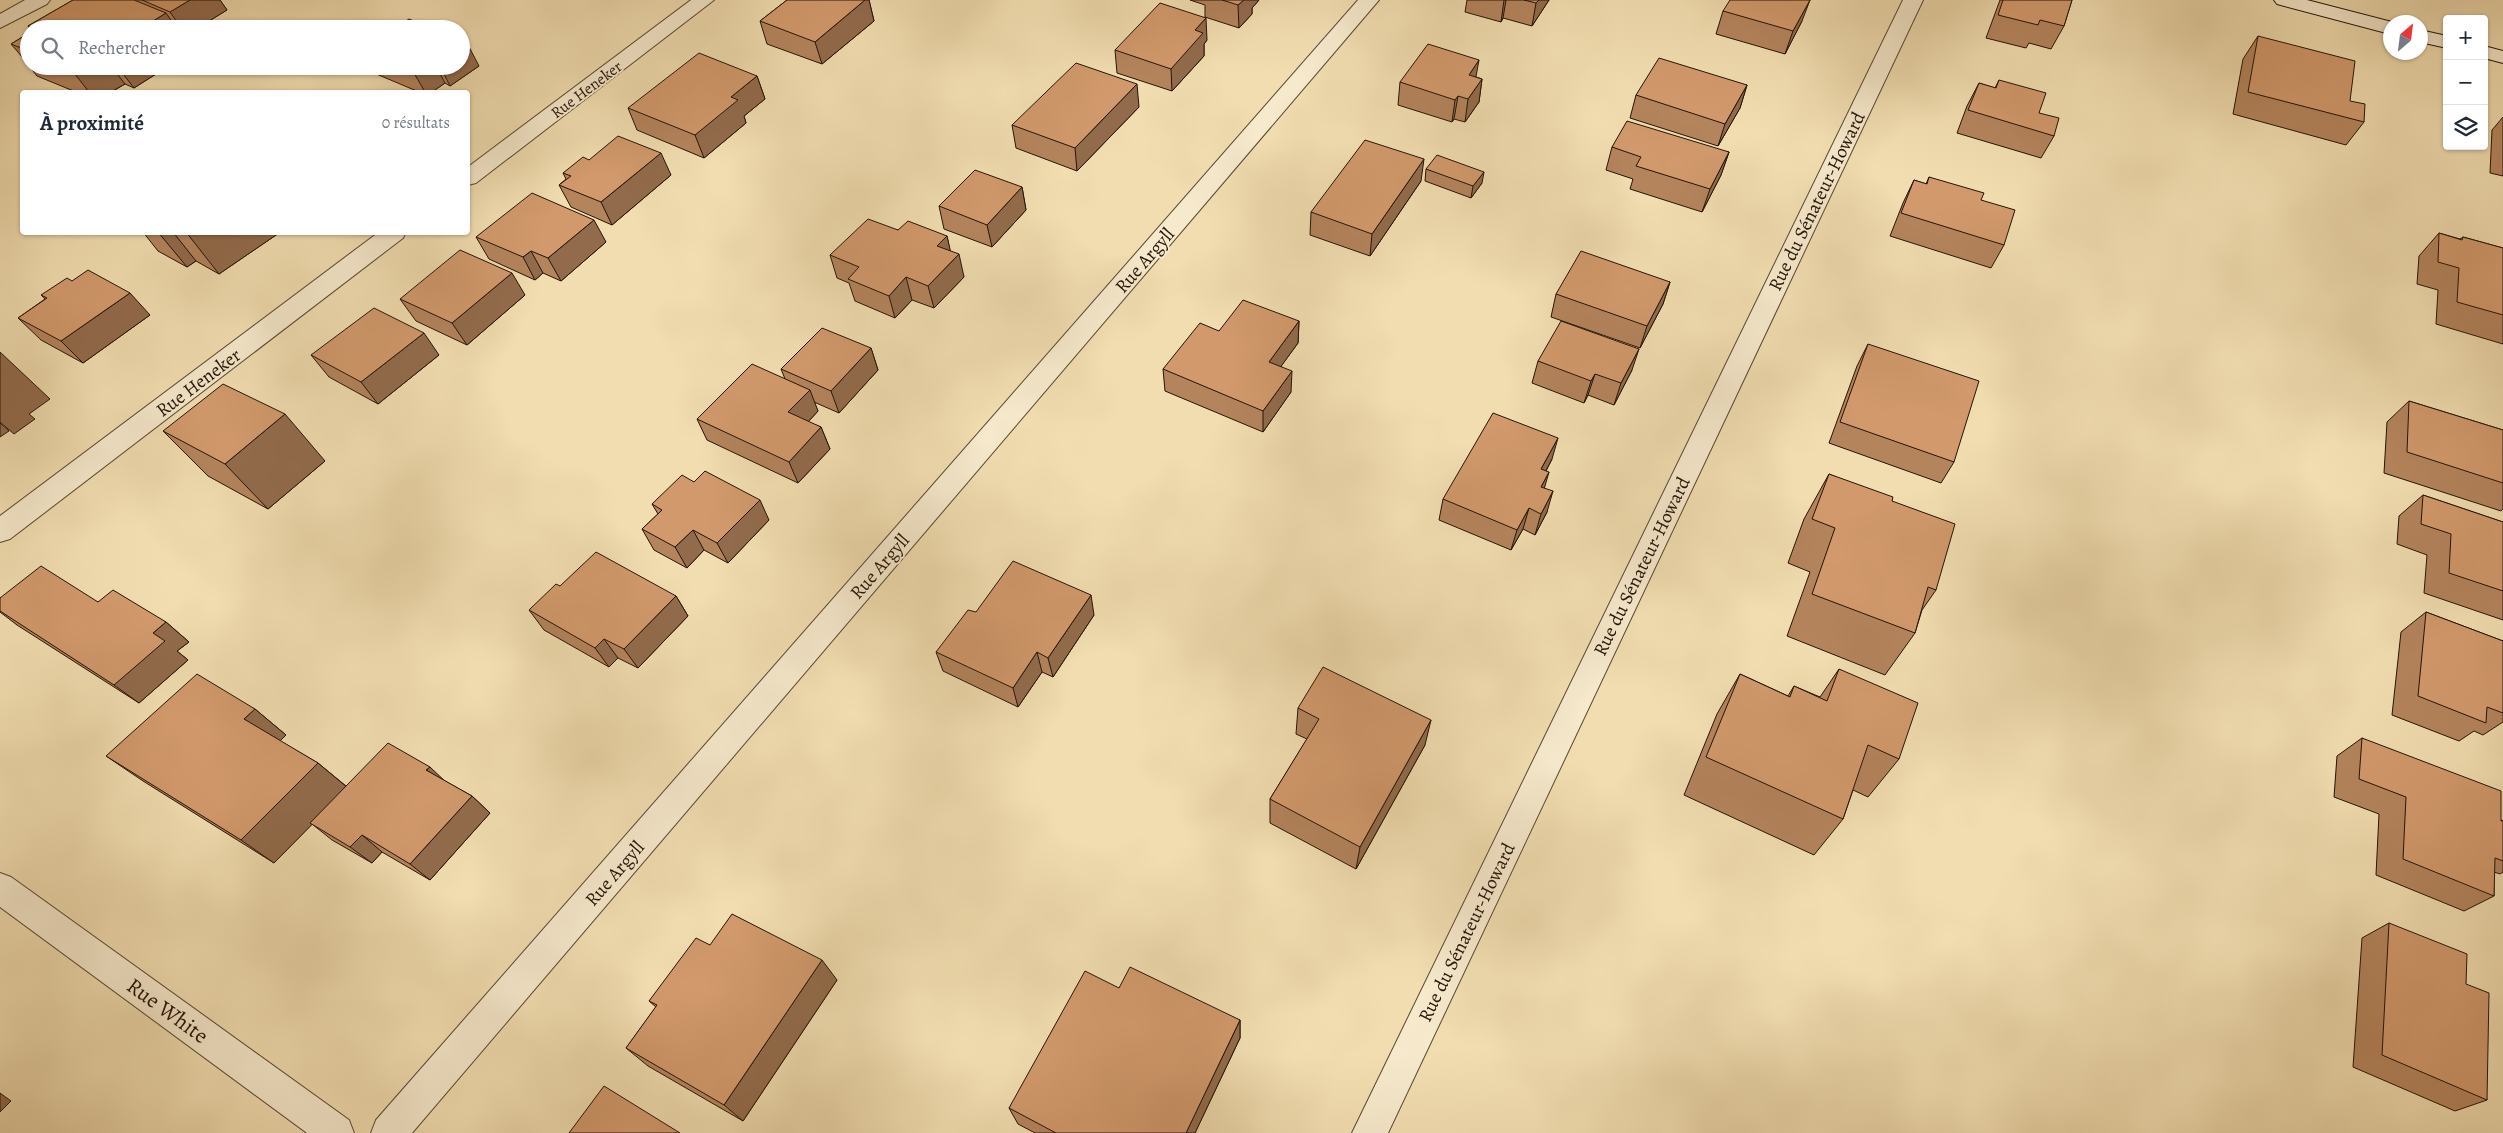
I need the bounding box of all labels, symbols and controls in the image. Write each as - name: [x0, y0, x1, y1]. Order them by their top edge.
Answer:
- north arrow: [2383, 15, 2428, 60]
- map controls: [2443, 15, 2488, 150]
- button: +: [2443, 15, 2488, 60]
- search box: [20, 20, 470, 75]
- icon: search: [38, 34, 66, 62]
- text: Rechercher: [78, 35, 165, 61]
- street label: Rue Heneker: [546, 56, 627, 124]
- button: −: [2443, 60, 2488, 105]
- button: layers: [2443, 105, 2488, 150]
- street label: Rue du Sénateur-Howard: [1762, 107, 1872, 295]
- text: À proximité: [40, 109, 144, 137]
- text: 0 résultats: [382, 112, 450, 134]
- street label: Rue Argyll: [1109, 222, 1181, 299]
- street label: Rue Heneker: [151, 342, 246, 423]
- street label: Rue du Sénateur-Howard: [1587, 472, 1697, 660]
- street label: Rue Argyll: [844, 528, 916, 605]
- street label: Rue Argyll: [579, 835, 651, 912]
- street label: Rue du Sénateur-Howard: [1412, 838, 1522, 1026]
- street label: Rue White: [120, 971, 214, 1051]

